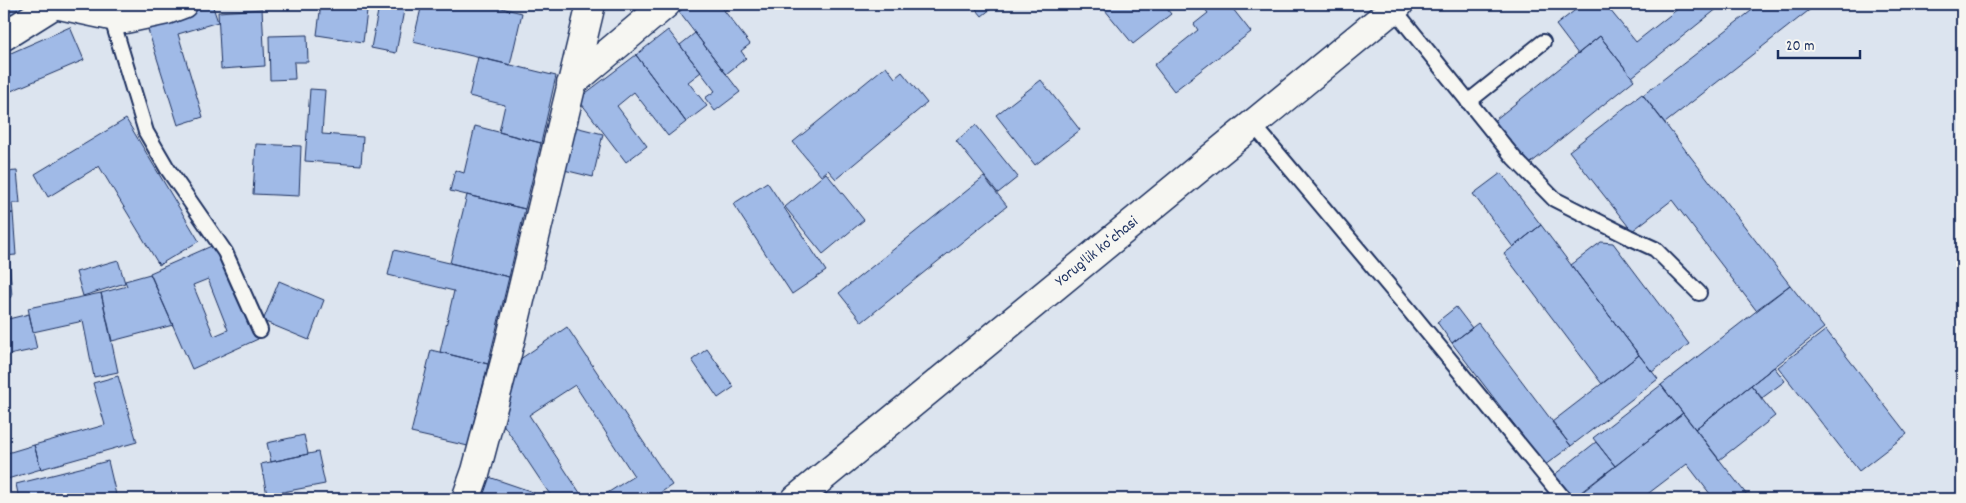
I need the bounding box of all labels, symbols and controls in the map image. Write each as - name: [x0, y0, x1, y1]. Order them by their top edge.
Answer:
- scale bar: [1778, 28, 1861, 60]
- text: 20 m: [1786, 36, 1814, 58]
- street label: Yorug'lik koʻchasi: [1050, 211, 1144, 293]

